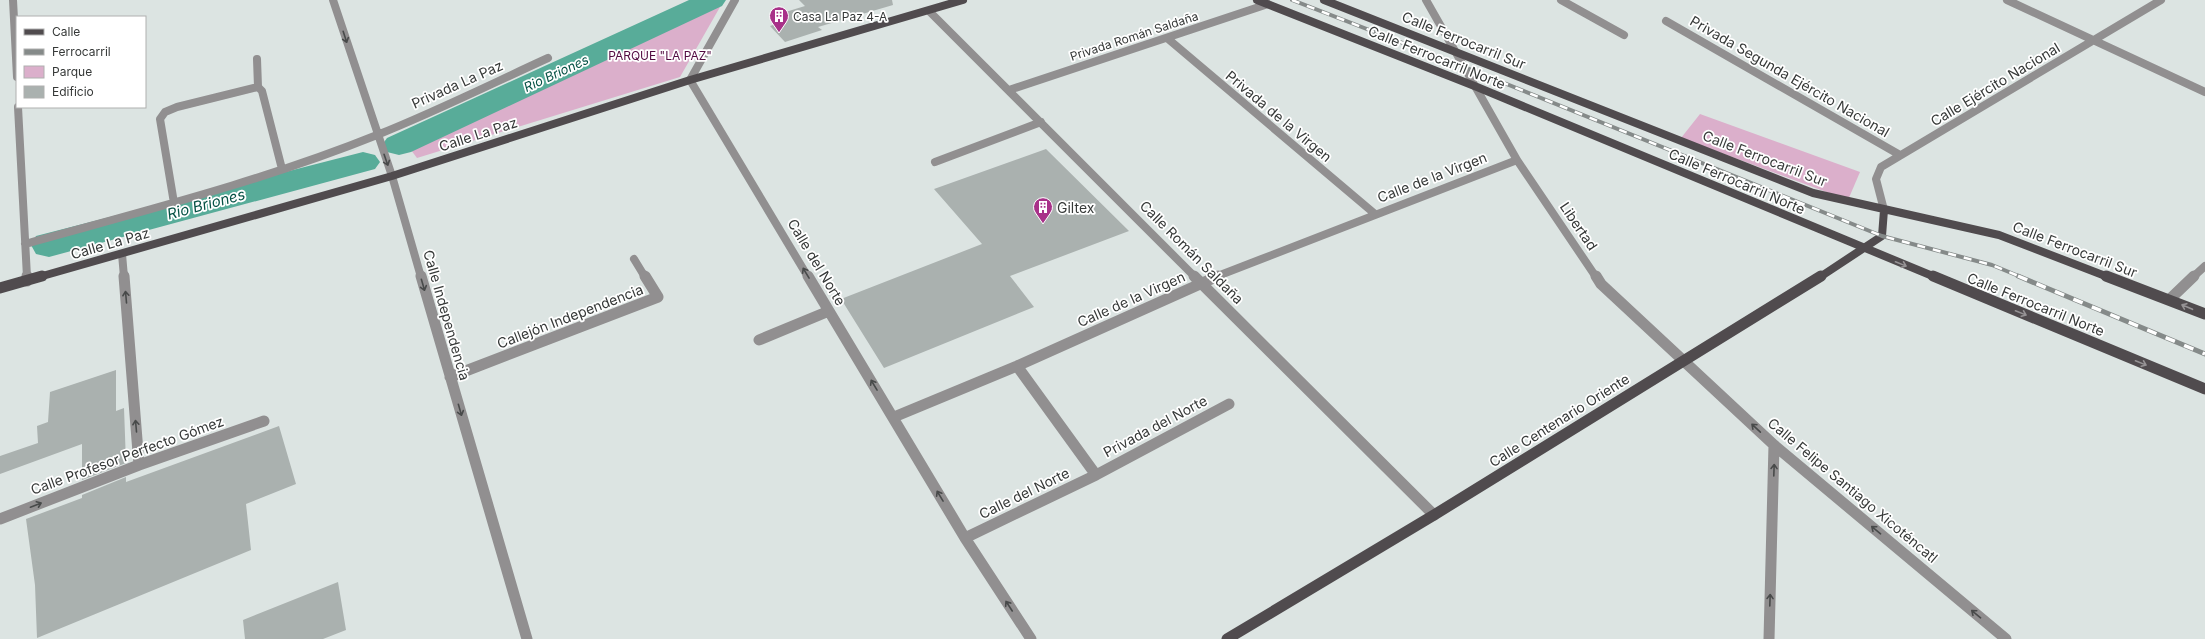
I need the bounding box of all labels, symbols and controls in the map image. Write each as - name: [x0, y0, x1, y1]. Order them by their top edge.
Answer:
- building icon: Casa La Paz 4-A: [768, 5, 790, 33]
- street label: Calle Ferrocarril Sur: [1400, 7, 1528, 73]
- street label: Privada Román Saldaña: [1068, 8, 1200, 64]
- place label: Casa La Paz 4-A: [793, 9, 887, 24]
- street label: Privada Segunda Ejército Nacional: [1687, 12, 1893, 140]
- legend: [16, 16, 146, 108]
- street label: Calle Ferrocarril Norte: [1366, 22, 1508, 92]
- text: Calle: [52, 24, 80, 39]
- one-way arrow: [342, 30, 349, 43]
- street label: Calle Ejército Nacional: [1927, 39, 2063, 129]
- text: Ferrocarril: [52, 44, 111, 59]
- park label: PARQUE "LA PAZ": [608, 48, 712, 63]
- water label: Rio Briones: [521, 51, 591, 95]
- street label: Privada La Paz: [409, 56, 505, 112]
- text: Parque: [52, 64, 92, 79]
- street label: Privada de la Virgen: [1223, 67, 1335, 165]
- text: Edificio: [52, 84, 94, 99]
- street label: Calle La Paz: [437, 113, 519, 155]
- street label: Calle Ferrocarril Sur: [1700, 126, 1830, 190]
- street label: Calle Ferrocarril Norte: [1666, 145, 1808, 217]
- street label: Calle de la Virgen: [1375, 148, 1489, 206]
- one-way arrow: [383, 154, 391, 166]
- water label: Rio Briones: [165, 184, 247, 224]
- building icon: Giltex: [1032, 196, 1054, 224]
- street label: Calle Román Saldaña: [1137, 197, 1247, 307]
- place label: Giltex: [1057, 199, 1095, 216]
- street label: Libertad: [1557, 199, 1601, 253]
- street label: Calle del Norte: [784, 216, 850, 308]
- street label: Calle Ferrocarril Sur: [2010, 217, 2140, 281]
- street label: Calle La Paz: [69, 224, 151, 262]
- street label: Calle Independencia: [420, 248, 474, 382]
- one-way arrow: [1894, 261, 1906, 268]
- one-way arrow: [802, 267, 810, 279]
- street label: Calle de la Virgen: [1075, 268, 1187, 330]
- street label: Calle Ferrocarril Norte: [1965, 269, 2107, 339]
- one-way arrow: [420, 278, 427, 291]
- street label: Callejón Independencia: [495, 280, 645, 352]
- one-way arrow: [122, 291, 129, 304]
- one-way arrow: [2182, 302, 2194, 310]
- one-way arrow: [2015, 310, 2027, 318]
- one-way arrow: [2135, 359, 2147, 367]
- street label: Calle Centenario Oriente: [1486, 370, 1632, 470]
- one-way arrow: [869, 379, 877, 391]
- street label: Privada del Norte: [1100, 392, 1210, 460]
- one-way arrow: [457, 403, 464, 416]
- street label: Calle Profesor Perfecto Gómez: [28, 412, 226, 498]
- street label: Calle Felipe Santiago Xicoténcatl: [1765, 414, 1941, 566]
- one-way arrow: [133, 420, 140, 433]
- one-way arrow: [1751, 423, 1761, 432]
- street label: Calle del Norte: [976, 464, 1072, 522]
- one-way arrow: [1770, 464, 1778, 477]
- one-way arrow: [936, 490, 944, 502]
- one-way arrow: [30, 500, 42, 508]
- one-way arrow: [1871, 526, 1882, 535]
- one-way arrow: [1767, 594, 1774, 607]
- one-way arrow: [1005, 601, 1013, 612]
- one-way arrow: [1970, 609, 1981, 618]

